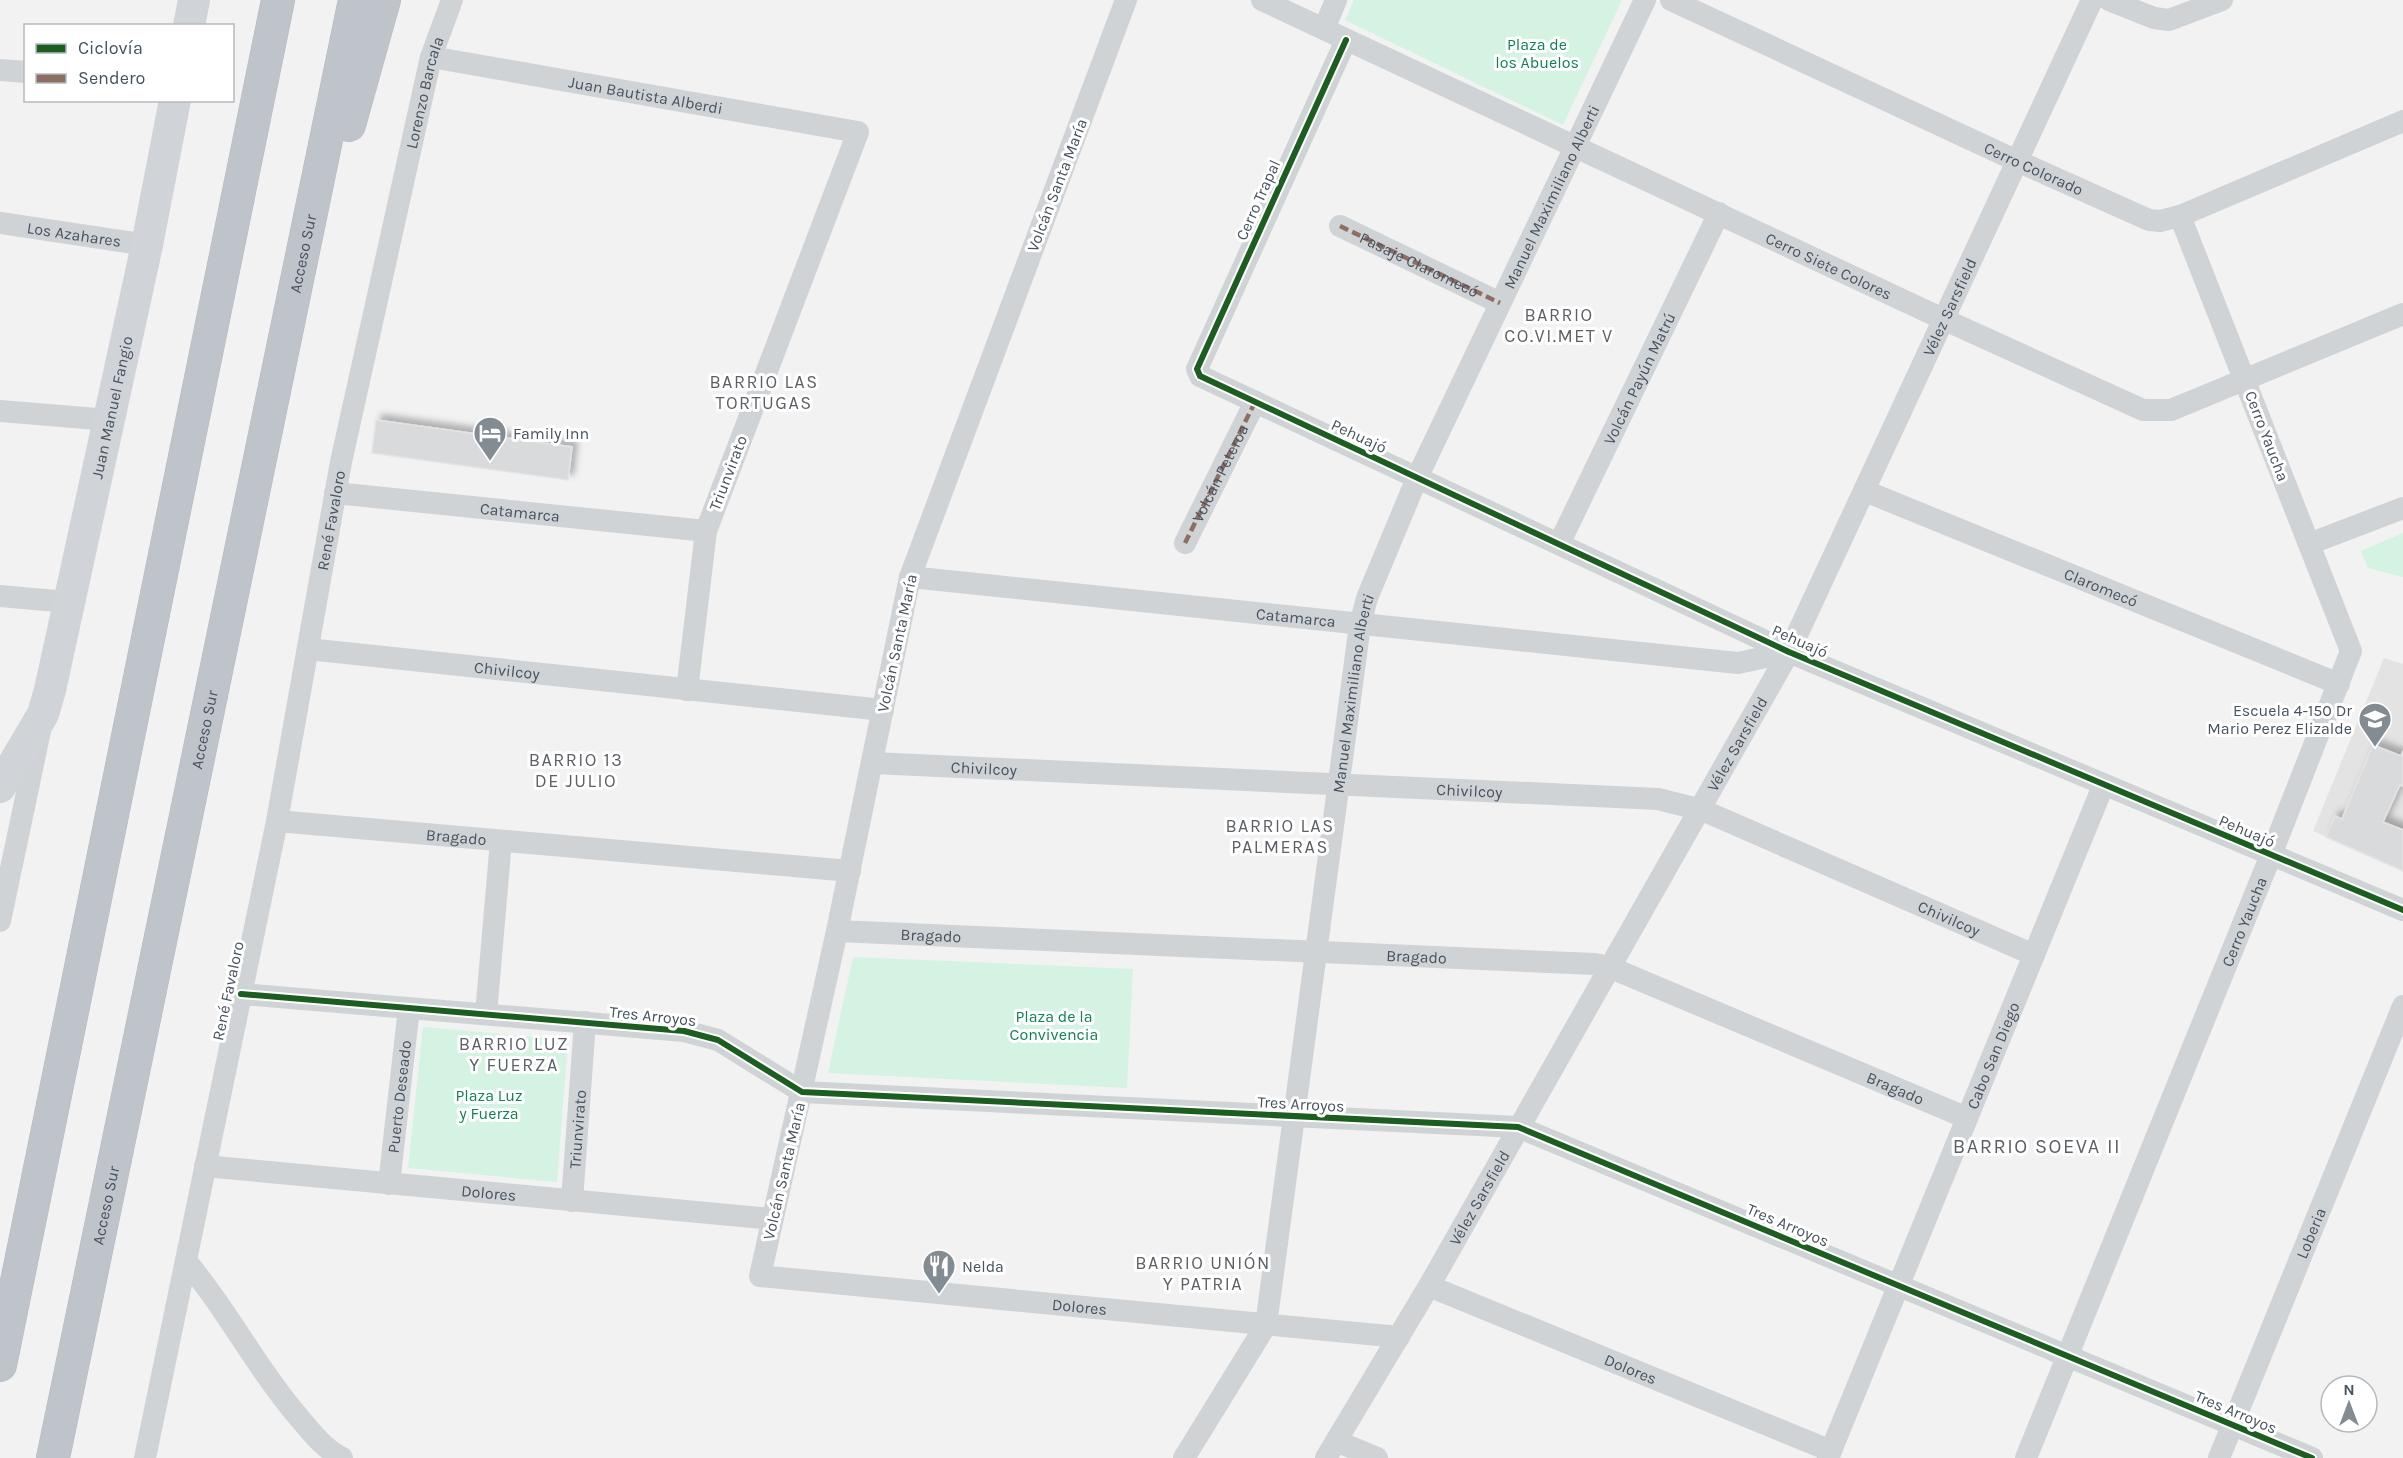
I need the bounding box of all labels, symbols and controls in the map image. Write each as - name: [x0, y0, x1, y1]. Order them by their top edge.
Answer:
- legend: [24, 24, 234, 102]
- street label: Lorenzo Barcala: [401, 34, 447, 150]
- park label: Plaza de los Abuelos: [1495, 35, 1579, 72]
- text: Ciclovía: [78, 37, 143, 59]
- text: Sendero: [78, 67, 145, 89]
- street label: Juan Bautista Alberdi: [567, 72, 724, 118]
- street label: Manuel Maximiliano Alberti: [1499, 102, 1603, 292]
- street label: Volcán Santa María: [1023, 116, 1091, 254]
- street label: Cerro Colorado: [1981, 138, 2086, 199]
- street label: Cerro Trapal: [1232, 157, 1284, 243]
- street label: Acceso Sur: [285, 212, 320, 295]
- street label: Los Azahares: [26, 218, 123, 251]
- street label: Pasaje Claromecó: [1357, 227, 1482, 301]
- street label: Cerro Siete Colores: [1763, 228, 1895, 303]
- street label: Vélez Sarsfield: [1918, 255, 1980, 359]
- district label: BARRIO CO.VI.MET V: [1504, 304, 1614, 347]
- street label: Volcán Payún Matrú: [1599, 309, 1679, 448]
- street label: Juan Manuel Fangio: [87, 334, 136, 481]
- district label: BARRIO LAS TORTUGAS: [709, 371, 819, 414]
- street label: Cerro Yaucha: [2241, 388, 2293, 484]
- hotel icon: Family Inn: [472, 415, 508, 462]
- street label: Pehuajó: [1328, 415, 1390, 457]
- street label: Volcán Peteroa: [1187, 421, 1252, 525]
- place label: Family Inn: [513, 424, 589, 443]
- street label: Triunvirato: [705, 433, 751, 513]
- street label: René Favaloro: [312, 469, 349, 572]
- street label: Catamarca: [479, 498, 561, 525]
- street label: Claromecó: [2062, 564, 2141, 611]
- street label: Volcán Santa María: [873, 572, 921, 714]
- street label: Manuel Maximiliano Alberti: [1328, 590, 1377, 794]
- street label: Catamarca: [1255, 603, 1337, 631]
- street label: Pehuajó: [1769, 620, 1831, 662]
- street label: Chivilcoy: [473, 657, 541, 683]
- street label: Acceso Sur: [186, 688, 221, 771]
- street label: Vélez Sarsfield: [1702, 693, 1771, 795]
- place label: Escuela 4-150 Dr Mario Perez Elizalde: [2207, 701, 2352, 738]
- school or university icon: Escuela 4-150 Dr Mario Perez Elizalde: [2357, 701, 2393, 748]
- district label: BARRIO 13 DE JULIO: [529, 749, 623, 792]
- street label: Chivilcoy: [950, 757, 1018, 779]
- street label: Chivilcoy: [1436, 779, 1503, 801]
- street label: Pehuajó: [2216, 811, 2278, 851]
- district label: BARRIO LAS PALMERAS: [1225, 815, 1335, 858]
- street label: Bragado: [425, 825, 487, 849]
- street label: Cerro Yaucha: [2217, 874, 2271, 969]
- street label: Chivilcoy: [1915, 896, 1984, 940]
- street label: Bragado: [900, 924, 962, 946]
- street label: René Favaloro: [208, 940, 248, 1042]
- street label: Bragado: [1386, 945, 1447, 967]
- street label: Cabo San Diego: [1962, 999, 2023, 1112]
- street label: Tres Arroyos: [609, 1002, 697, 1030]
- park label: Plaza de la Convivencia: [1010, 1007, 1098, 1044]
- district label: BARRIO LUZ Y FUERZA: [459, 1033, 569, 1076]
- street label: Puerto Deseado: [383, 1039, 415, 1154]
- street label: Bragado: [1864, 1067, 1927, 1108]
- park label: Plaza Luz y Fuerza: [455, 1086, 523, 1123]
- street label: Triunvirato: [565, 1089, 590, 1169]
- street label: Tres Arroyos: [1257, 1092, 1345, 1116]
- street label: Volcán Santa María: [759, 1100, 809, 1242]
- district label: BARRIO SOEVA II: [1953, 1135, 2121, 1158]
- street label: Vélez Sarsfield: [1445, 1147, 1514, 1248]
- street label: Acceso Sur: [88, 1164, 123, 1247]
- street label: Dolores: [461, 1181, 517, 1205]
- street label: Tres Arroyos: [1744, 1199, 1832, 1251]
- street label: Loberia: [2292, 1205, 2329, 1261]
- restaurant icon: Nelda: [921, 1248, 957, 1295]
- district label: BARRIO UNIÓN Y PATRIA: [1135, 1251, 1271, 1295]
- place label: Nelda: [962, 1257, 1004, 1276]
- street label: Dolores: [1051, 1294, 1108, 1319]
- street label: Dolores: [1602, 1350, 1660, 1388]
- north arrow: [2319, 1374, 2379, 1434]
- text: N: [2343, 1380, 2355, 1399]
- street label: Tres Arroyos: [2192, 1386, 2280, 1438]

